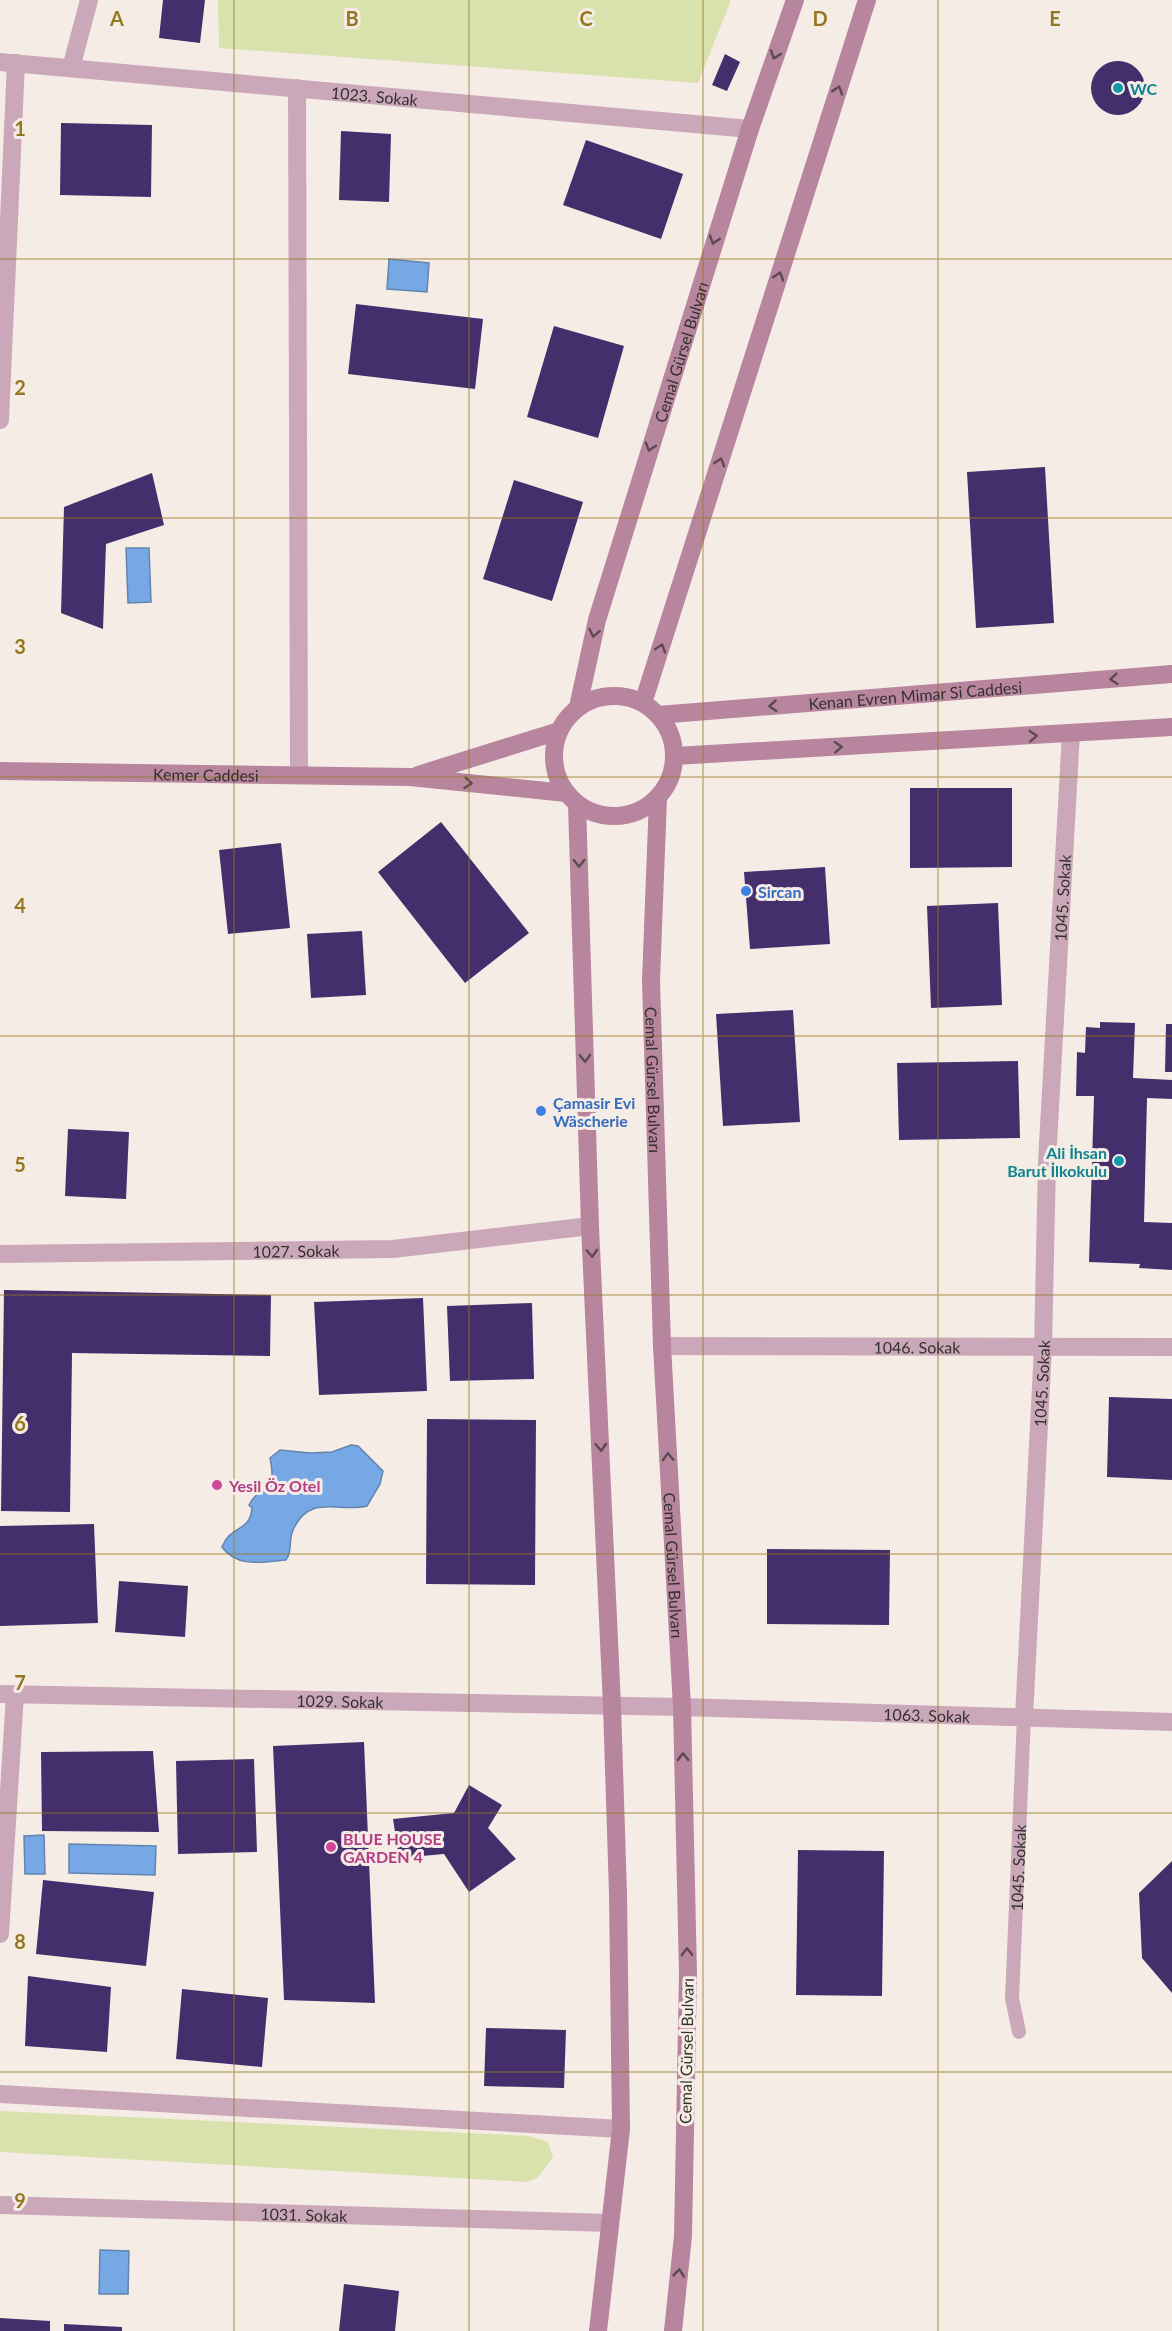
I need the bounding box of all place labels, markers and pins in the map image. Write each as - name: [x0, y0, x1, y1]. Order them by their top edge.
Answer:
- place label: WC: [1130, 79, 1158, 98]
- marker: WC: [1111, 81, 1125, 95]
- place label: Sircan: [758, 882, 801, 901]
- marker: Sircan: [739, 884, 753, 898]
- place label: Çamasir Evi Wäscherie: [553, 1093, 635, 1130]
- marker: Çamasir Evi Wäscherie: [534, 1104, 548, 1118]
- place label: Ali İhsan Barut İlkokulu: [1007, 1143, 1107, 1180]
- marker: Ali İhsan Barut İlkokulu: [1112, 1154, 1126, 1168]
- place label: Yesil Öz Otel: [228, 1476, 320, 1495]
- marker: Yesil Öz Otel: [210, 1478, 224, 1492]
- place label: BLUE HOUSE GARDEN 4: [343, 1829, 442, 1866]
- marker: BLUE HOUSE GARDEN 4: [324, 1840, 338, 1854]

